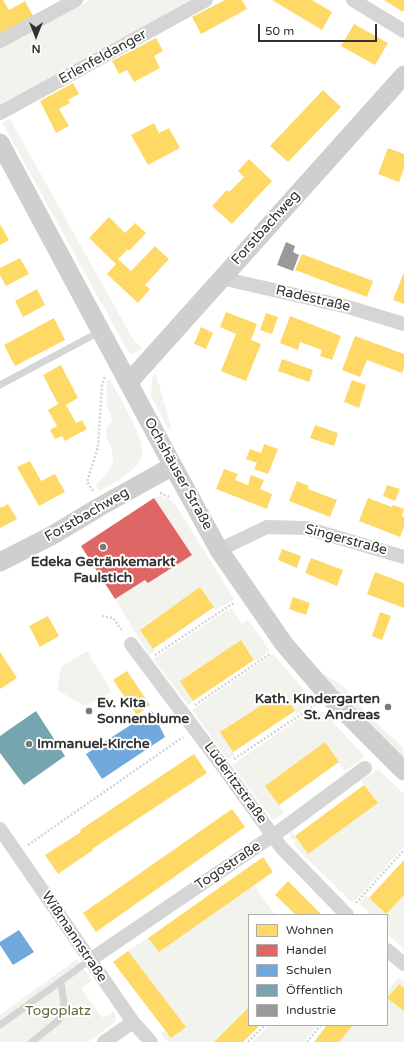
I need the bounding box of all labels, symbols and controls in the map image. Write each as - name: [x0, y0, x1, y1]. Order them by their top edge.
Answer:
- north arrow: [16, 16, 56, 56]
- scale bar: [260, 16, 379, 42]
- text: 50 m: [265, 24, 294, 38]
- street label: Erlenfeldanger: [56, 26, 150, 88]
- text: N: [32, 42, 40, 55]
- street label: Forstbachweg: [228, 187, 304, 269]
- street label: Radestraße: [274, 282, 352, 316]
- street label: Ochshäuser Straße: [140, 415, 216, 533]
- street label: Forstbachweg: [42, 484, 132, 546]
- street label: Singerstraße: [303, 521, 389, 559]
- marker: Edeka Getränkemarkt Faulstich: [98, 542, 108, 552]
- place label: Edeka Getränkemarkt Faulstich: [31, 554, 175, 586]
- place label: Kath. Kindergarten St. Andreas: [255, 691, 380, 724]
- place label: Ev. Kita Sonnenblume: [97, 695, 189, 728]
- marker: Kath. Kindergarten St. Andreas: [383, 702, 393, 712]
- marker: Ev. Kita Sonnenblume: [84, 706, 94, 716]
- place label: Immanuel-Kirche: [37, 736, 150, 752]
- marker: Immanuel-Kirche: [24, 739, 34, 749]
- street label: Lüderitzstraße: [200, 739, 270, 827]
- street label: Togostraße: [192, 838, 264, 894]
- street label: Wißmannstraße: [38, 889, 110, 985]
- legend: [248, 914, 388, 1026]
- text: Wohnen: [286, 923, 334, 937]
- text: Handel: [286, 943, 326, 957]
- text: Schulen: [286, 963, 331, 977]
- text: Öffentlich: [286, 983, 343, 997]
- park label: Togoplatz: [25, 1003, 91, 1019]
- text: Industrie: [286, 1003, 336, 1017]

